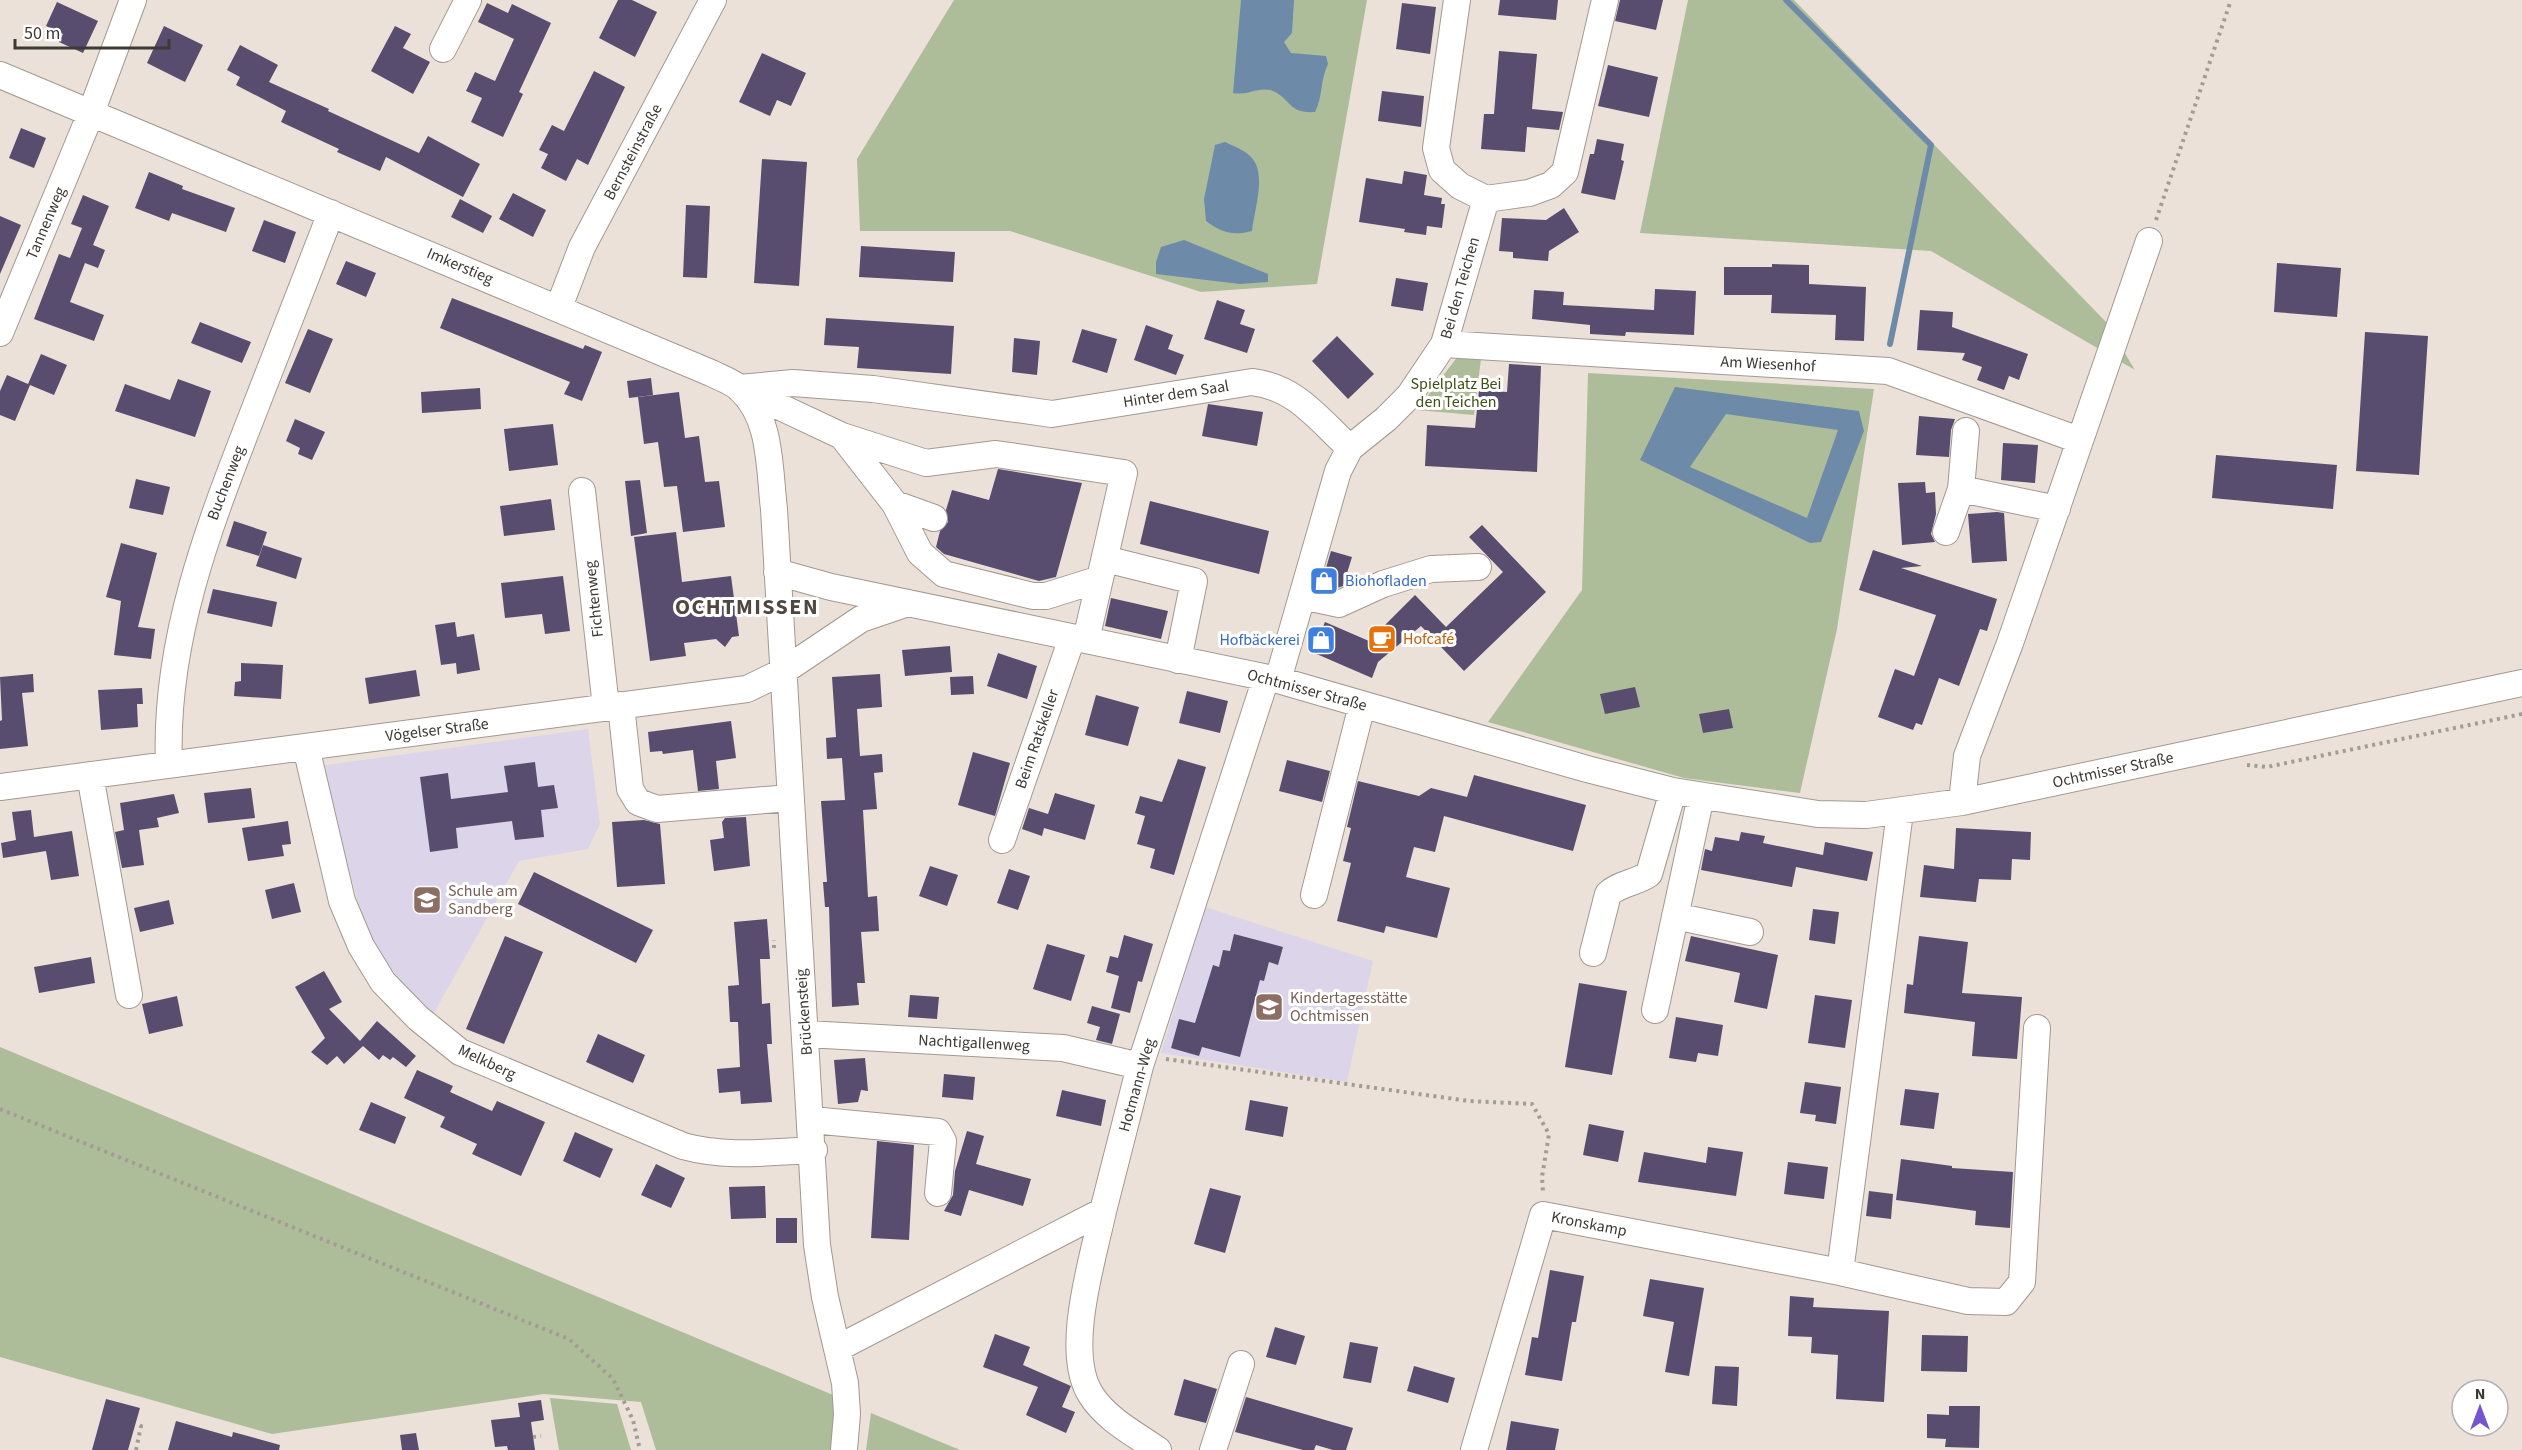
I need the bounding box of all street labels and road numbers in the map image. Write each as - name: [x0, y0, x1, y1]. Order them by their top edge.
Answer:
- street label: Bernsteinstraße: [598, 100, 668, 204]
- street label: Tannenweg: [21, 183, 71, 263]
- street label: Bei den Teichen: [1435, 234, 1485, 342]
- street label: Imkerstieg: [423, 242, 497, 290]
- street label: Am Wiesenhof: [1720, 351, 1817, 378]
- street label: Hinter dem Saal: [1121, 375, 1231, 413]
- street label: Buchenweg: [202, 443, 250, 523]
- street label: Fichtenweg: [579, 560, 609, 638]
- street label: Ochtmisser Straße: [1245, 663, 1369, 717]
- street label: Beim Ratskeller: [1010, 686, 1064, 792]
- street label: Vögelser Straße: [384, 713, 490, 747]
- street label: Ochtmisser Straße: [2050, 746, 2176, 794]
- street label: Brückensteig: [790, 968, 818, 1056]
- street label: Nachtigallenweg: [918, 1029, 1030, 1057]
- street label: Hotmann-Weg: [1113, 1036, 1161, 1134]
- street label: Melkberg: [454, 1039, 520, 1085]
- street label: Kronskamp: [1549, 1206, 1629, 1242]

